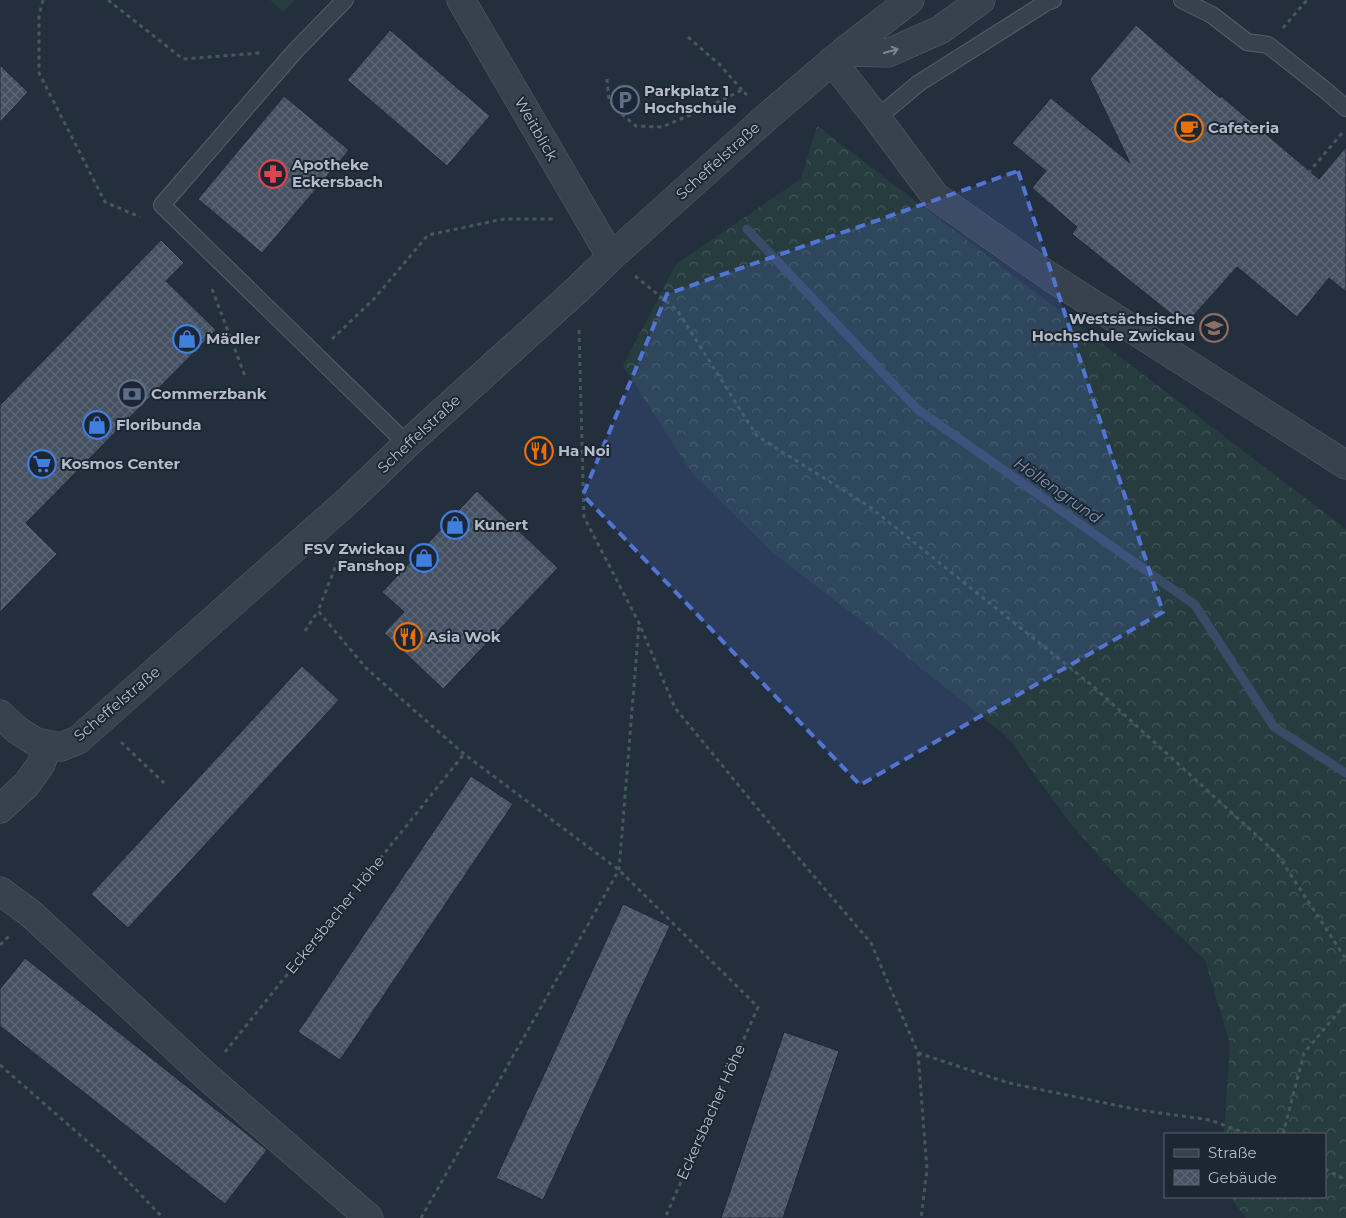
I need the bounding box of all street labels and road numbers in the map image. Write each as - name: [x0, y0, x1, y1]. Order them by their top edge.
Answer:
- street label: Weitblick: [511, 93, 562, 164]
- street label: Scheffelstraße: [672, 118, 764, 203]
- street label: Scheffelstraße: [373, 390, 464, 477]
- street label: Scheffelstraße: [70, 662, 164, 745]
- street label: Eckersbacher Höhe: [281, 852, 388, 978]
- street label: Eckersbacher Höhe: [672, 1041, 749, 1183]

